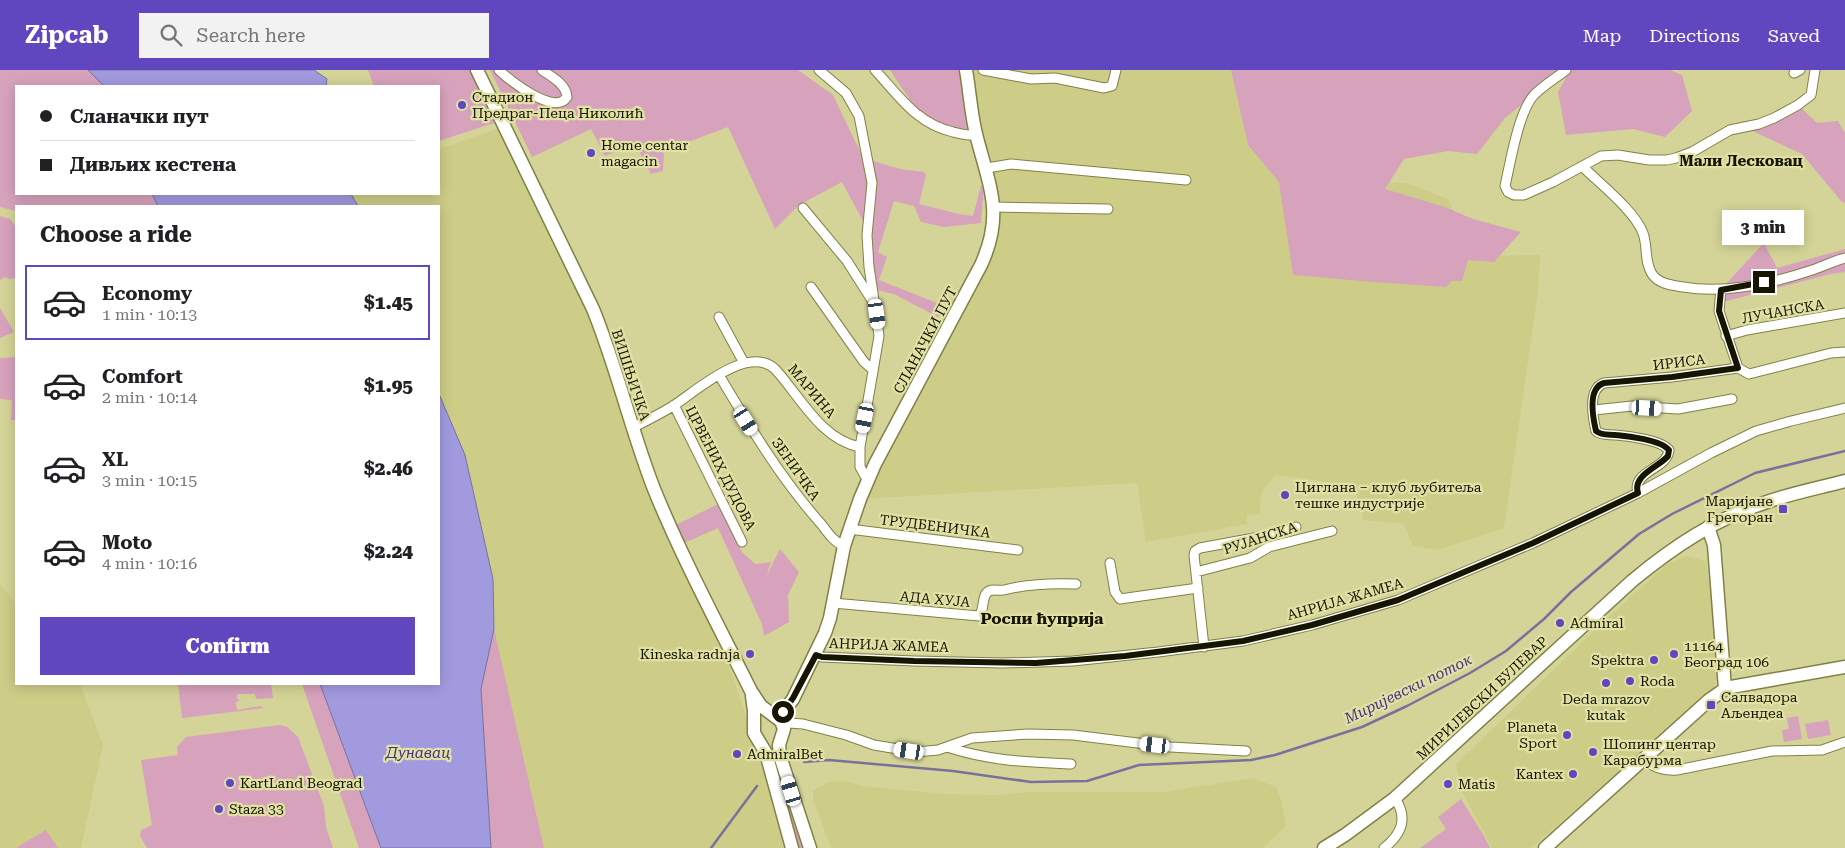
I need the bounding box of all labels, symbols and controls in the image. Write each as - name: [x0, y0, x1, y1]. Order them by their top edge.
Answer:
- search box: [139, 13, 489, 58]
- text: Zipcab: [25, 21, 109, 49]
- icon: search: [157, 21, 185, 49]
- text: Search here: [197, 24, 305, 47]
- text: Map: [1583, 25, 1621, 46]
- text: Directions: [1649, 25, 1740, 46]
- text: Saved: [1768, 25, 1820, 46]
- place label: Стадион Предраг-Пеца Николић: [472, 89, 644, 121]
- marker: Стадион Предраг-Пеца Николић: [456, 99, 468, 111]
- text: Сланачки пут: [70, 105, 209, 128]
- place label: Home centar magacin: [601, 137, 688, 169]
- marker: Home centar magacin: [585, 147, 597, 159]
- district label: Мали Лесковац: [1679, 152, 1803, 170]
- text: Дивљих кестена: [70, 153, 236, 176]
- callout: 3 min: [1723, 210, 1805, 244]
- text: 3 min: [1741, 218, 1785, 237]
- text: Choose a ride: [40, 222, 192, 247]
- route end: [1753, 271, 1775, 293]
- icon: car: [42, 280, 87, 325]
- text: Economy: [102, 282, 192, 305]
- street label: СЛАНАЧКИ ПУТ: [890, 284, 960, 396]
- text: $1.45: [364, 291, 413, 314]
- street label: ЛУЧАНСКА: [1741, 296, 1826, 326]
- car: [867, 298, 886, 330]
- text: 1 min · 10:13: [102, 305, 197, 324]
- street label: ВИШЊИЧКА: [609, 327, 653, 423]
- street label: ИРИСА: [1652, 351, 1706, 373]
- street label: МАРИНА: [785, 361, 839, 421]
- icon: car: [42, 363, 87, 408]
- text: Comfort: [102, 365, 183, 388]
- text: $1.95: [364, 374, 413, 397]
- text: 2 min · 10:14: [102, 388, 197, 407]
- car: [1631, 400, 1662, 416]
- car: [854, 402, 875, 434]
- street label: ЦРВЕНИХ ДУДОВА: [683, 403, 759, 533]
- car: [731, 404, 760, 438]
- street label: ЗЕНИЧКА: [768, 434, 824, 504]
- icon: car: [42, 446, 87, 491]
- text: XL: [102, 448, 128, 471]
- text: $2.46: [364, 457, 413, 480]
- text: 3 min · 10:15: [102, 471, 197, 490]
- place label: Циглана – клуб љубитеља тешке индустрије: [1295, 479, 1482, 511]
- marker: Циглана – клуб љубитеља тешке индустрије: [1279, 489, 1291, 501]
- place label: Маријане Грегоран: [1705, 493, 1773, 525]
- marker: Маријане Грегоран: [1777, 503, 1789, 515]
- street label: ТРУДБЕНИЧКА: [879, 511, 991, 541]
- street label: РУЈАНСКА: [1221, 519, 1299, 557]
- icon: car: [42, 529, 87, 574]
- text: Moto: [102, 531, 152, 554]
- text: $2.24: [364, 540, 413, 563]
- text: 4 min · 10:16: [102, 554, 197, 573]
- street label: АНРИЈА ЖАМЕА: [1285, 575, 1405, 623]
- street label: АДА ХУЈА: [899, 588, 971, 610]
- district label: Роспи ћуприја: [980, 609, 1104, 628]
- place label: Admiral: [1570, 615, 1624, 631]
- button: Confirm: [40, 617, 415, 675]
- marker: Admiral: [1554, 617, 1566, 629]
- street label: МИРИЈЕВСКИ БУЛЕВАР: [1413, 633, 1551, 763]
- street label: АНРИЈА ЖАМЕА: [829, 635, 949, 655]
- place label: 11164 Београд 106: [1684, 638, 1769, 670]
- place label: Kineska radnja: [640, 646, 740, 662]
- marker: Kineska radnja: [744, 648, 756, 660]
- marker: 11164 Београд 106: [1668, 648, 1680, 660]
- water label: Миријевски поток: [1340, 650, 1475, 728]
- place label: Spektra: [1591, 652, 1644, 668]
- marker: Spektra: [1648, 654, 1660, 666]
- place label: Roda: [1640, 673, 1675, 689]
- marker: Roda: [1624, 675, 1636, 687]
- marker: Deda mrazov kutak: [1600, 677, 1612, 689]
- place label: Салвадора Аљендеа: [1721, 689, 1798, 721]
- place label: Deda mrazov kutak: [1562, 691, 1651, 723]
- marker: Салвадора Аљендеа: [1705, 699, 1717, 711]
- route start: [772, 701, 794, 723]
- place label: Planeta Sport: [1507, 719, 1557, 751]
- marker: Planeta Sport: [1561, 729, 1573, 741]
- car: [1139, 736, 1170, 754]
- place label: Шопинг центар Карабурма: [1603, 736, 1716, 768]
- car: [893, 741, 924, 761]
- water label: Дунавац: [385, 744, 450, 762]
- place label: AdmiralBet: [747, 746, 823, 762]
- marker: Шопинг центар Карабурма: [1587, 746, 1599, 758]
- marker: AdmiralBet: [731, 748, 743, 760]
- place label: Kantex: [1516, 766, 1563, 782]
- marker: Kantex: [1567, 768, 1579, 780]
- car: [779, 774, 802, 808]
- place label: KartLand Beograd: [240, 775, 362, 791]
- place label: Matis: [1458, 776, 1495, 792]
- marker: KartLand Beograd: [224, 777, 236, 789]
- marker: Matis: [1442, 778, 1454, 790]
- place label: Staza 33: [229, 801, 284, 817]
- marker: Staza 33: [213, 803, 225, 815]

